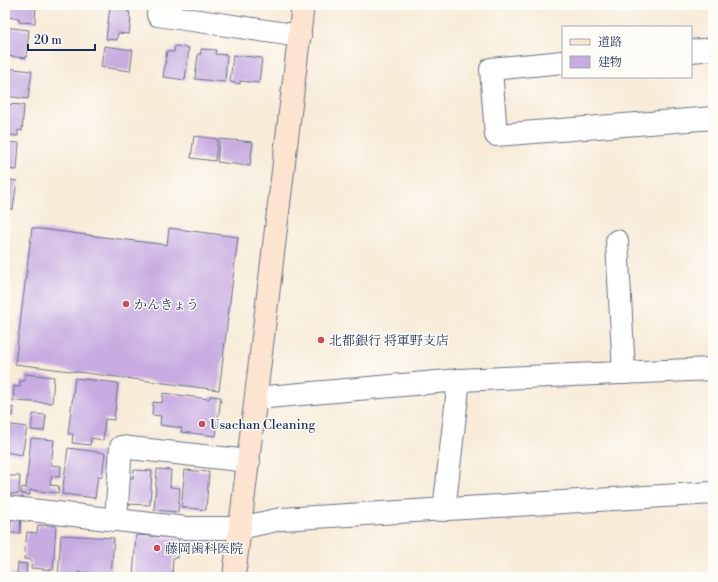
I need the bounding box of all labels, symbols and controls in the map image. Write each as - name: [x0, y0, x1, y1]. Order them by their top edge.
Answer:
- scale bar: [28, 26, 95, 52]
- legend: [562, 26, 692, 78]
- text: 20 m: [34, 33, 62, 48]
- text: 道路: [598, 35, 622, 50]
- text: 建物: [598, 55, 622, 70]
- place label: かんきょう: [134, 297, 199, 313]
- marker: かんきょう: [121, 299, 131, 309]
- place label: 北都銀行 将軍野支店: [329, 333, 449, 349]
- marker: 北都銀行 将軍野支店: [316, 335, 326, 345]
- place label: Usachan Cleaning: [210, 417, 316, 433]
- marker: Usachan Cleaning: [197, 419, 207, 429]
- place label: 藤岡歯科医院: [165, 541, 243, 557]
- marker: 藤岡歯科医院: [152, 543, 162, 553]

